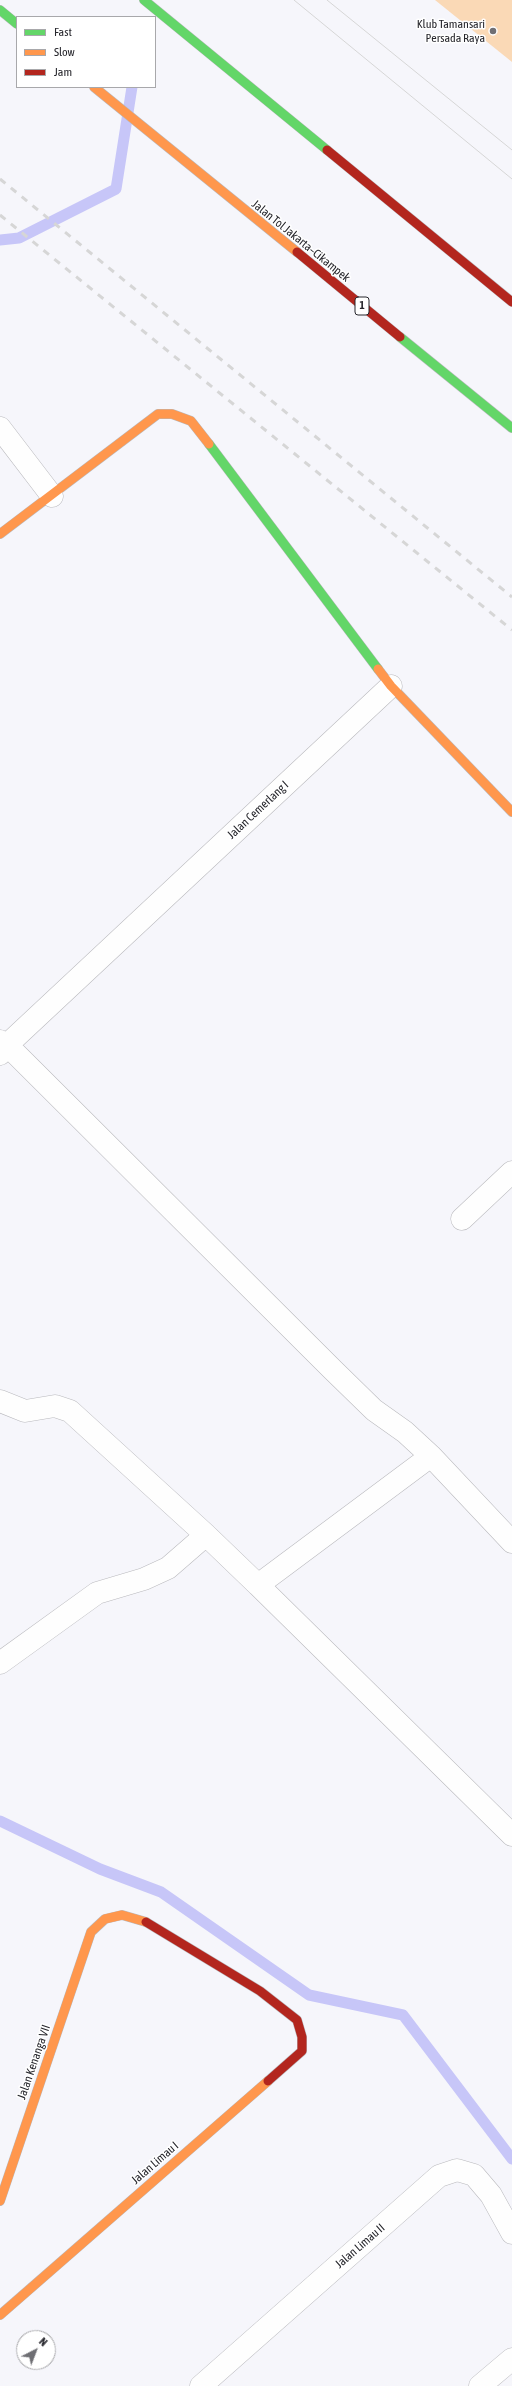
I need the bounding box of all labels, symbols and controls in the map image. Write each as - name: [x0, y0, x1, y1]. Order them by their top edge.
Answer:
- legend: [16, 16, 156, 88]
- place label: Klub Tamansari Persada Raya: [417, 17, 485, 45]
- text: Fast: [54, 25, 72, 39]
- marker: Klub Tamansari Persada Raya: [488, 26, 498, 36]
- text: Slow: [54, 45, 75, 59]
- text: Jam: [54, 65, 72, 79]
- street label: Jalan Tol Jakarta–Cikampek: [249, 197, 353, 285]
- road number: 1: [355, 297, 369, 315]
- street label: Jalan Cemerlang I: [224, 778, 292, 842]
- street label: Jalan Kenanga VII: [14, 2023, 54, 2101]
- street label: Jalan Limau I: [128, 2139, 182, 2187]
- street label: Jalan Limau II: [332, 2221, 388, 2271]
- north arrow: [16, 2330, 56, 2370]
- text: N: [37, 2335, 50, 2348]

